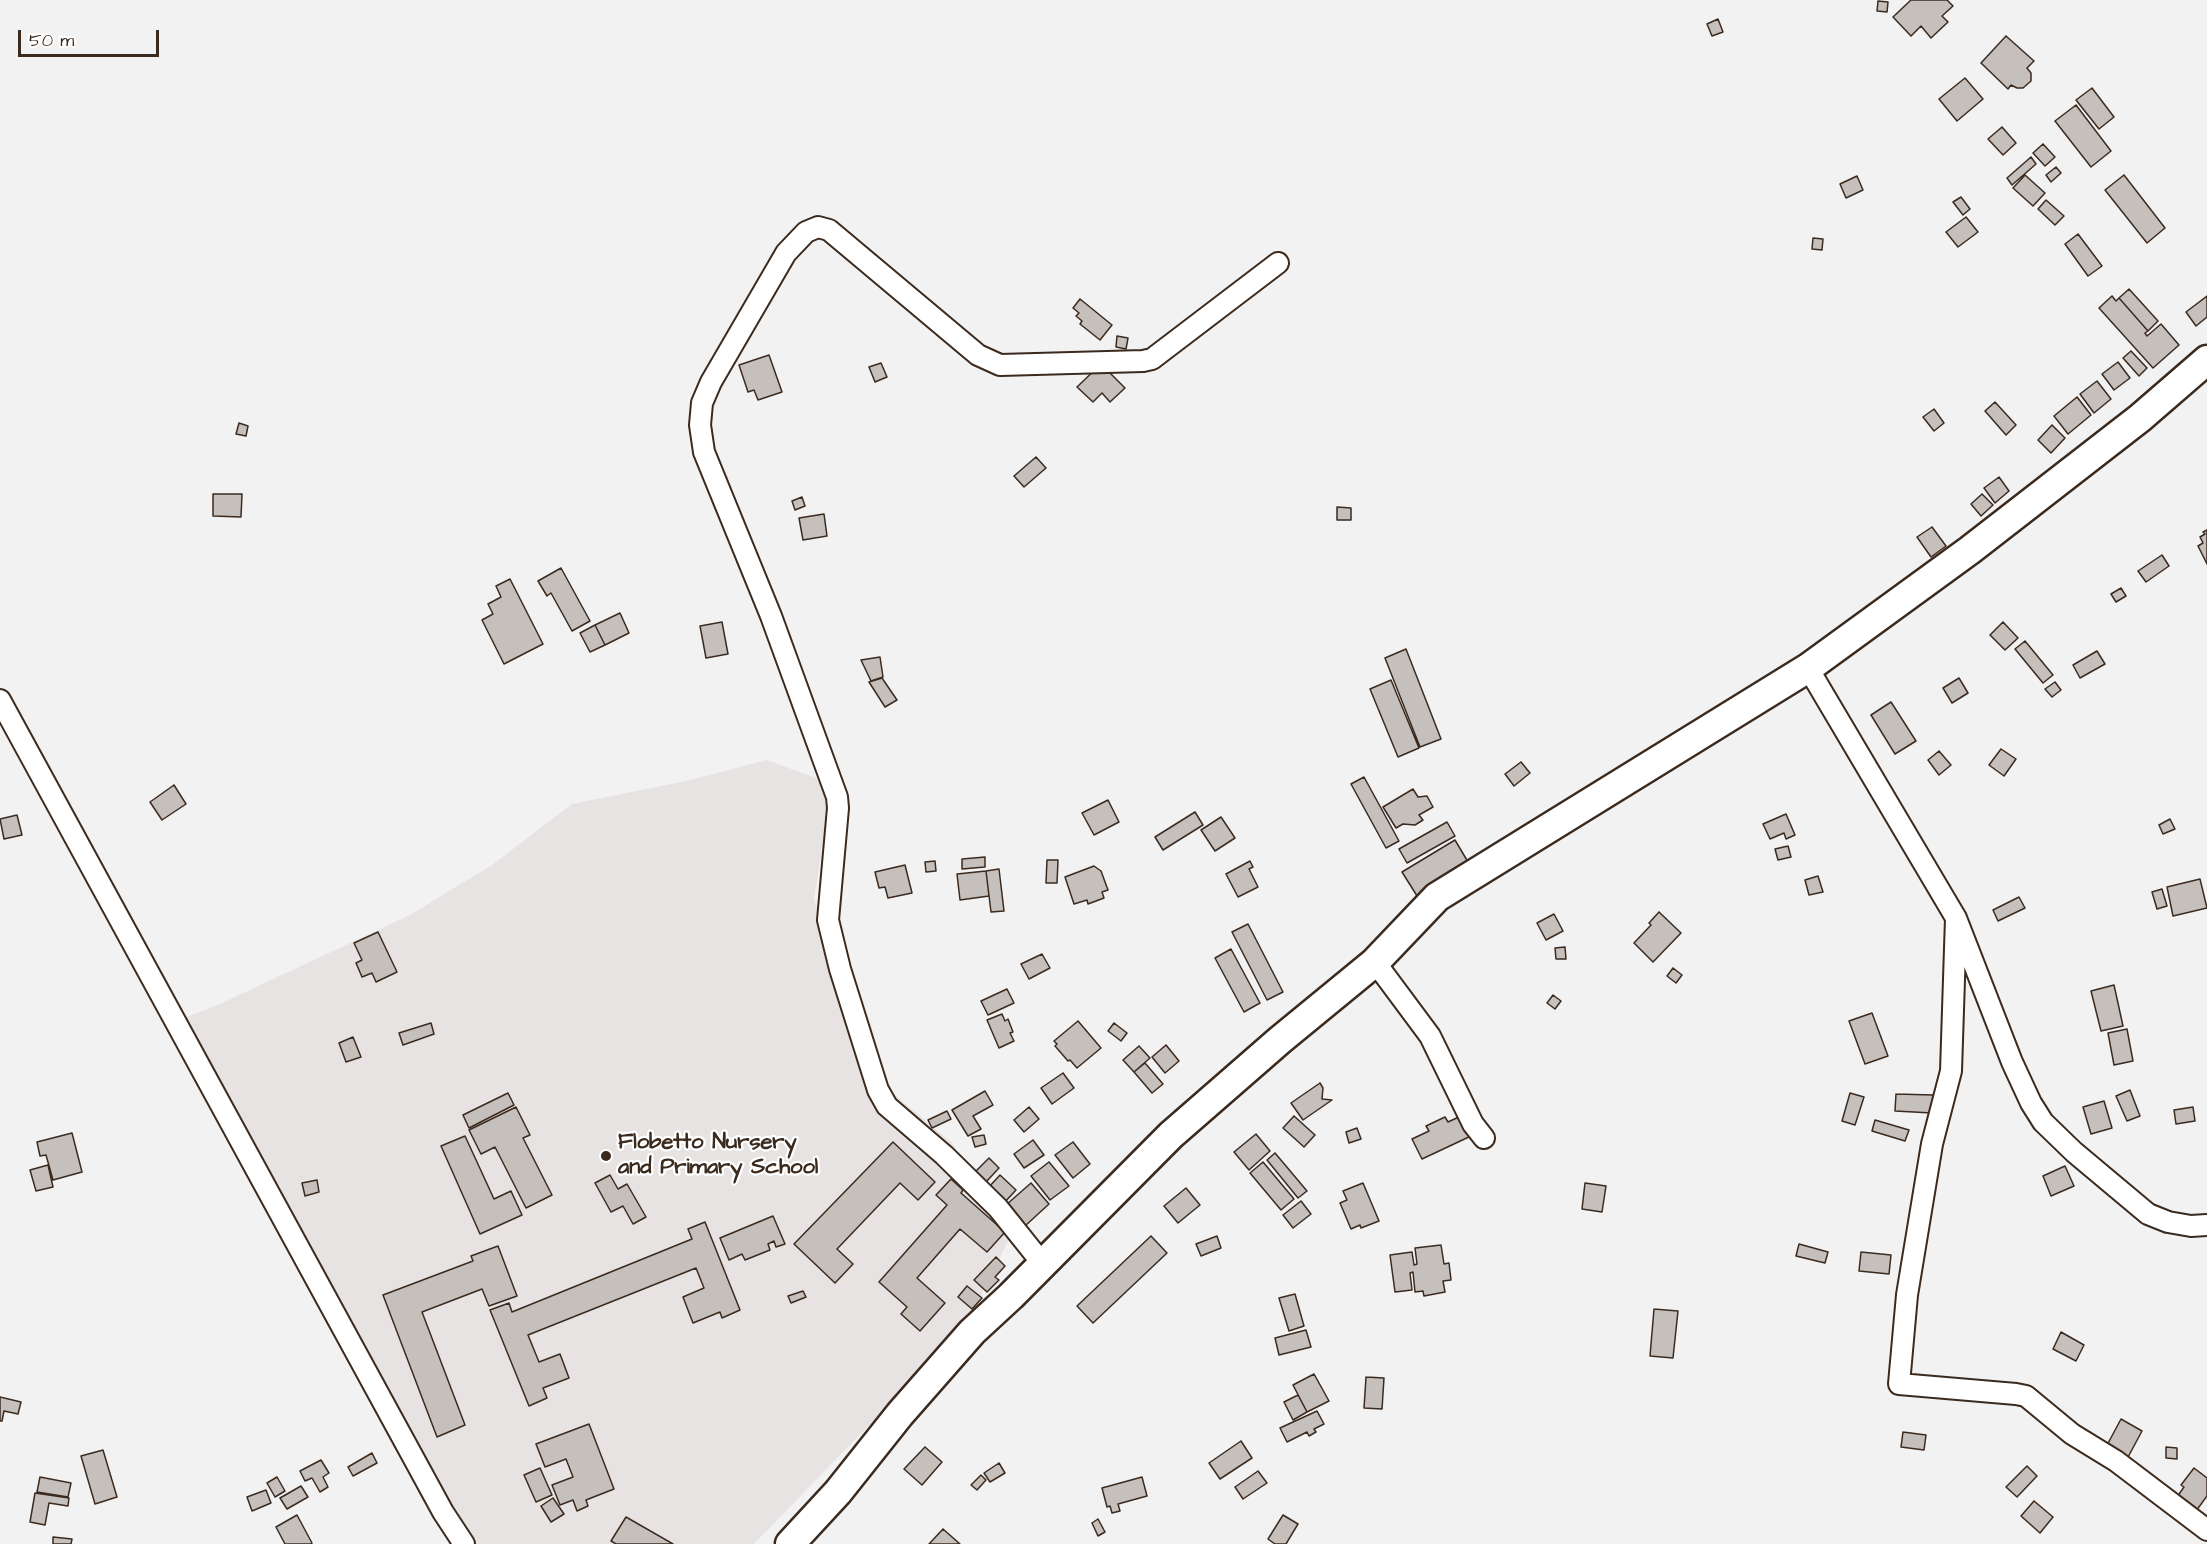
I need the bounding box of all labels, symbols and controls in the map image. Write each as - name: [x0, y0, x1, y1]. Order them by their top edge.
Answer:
- scale bar: [21, 18, 162, 56]
- text: 50 m: [29, 28, 74, 53]
- place label: Flobetto Nursery and Primary School: [618, 1130, 818, 1182]
- marker: Flobetto Nursery and Primary School: [599, 1149, 613, 1163]

